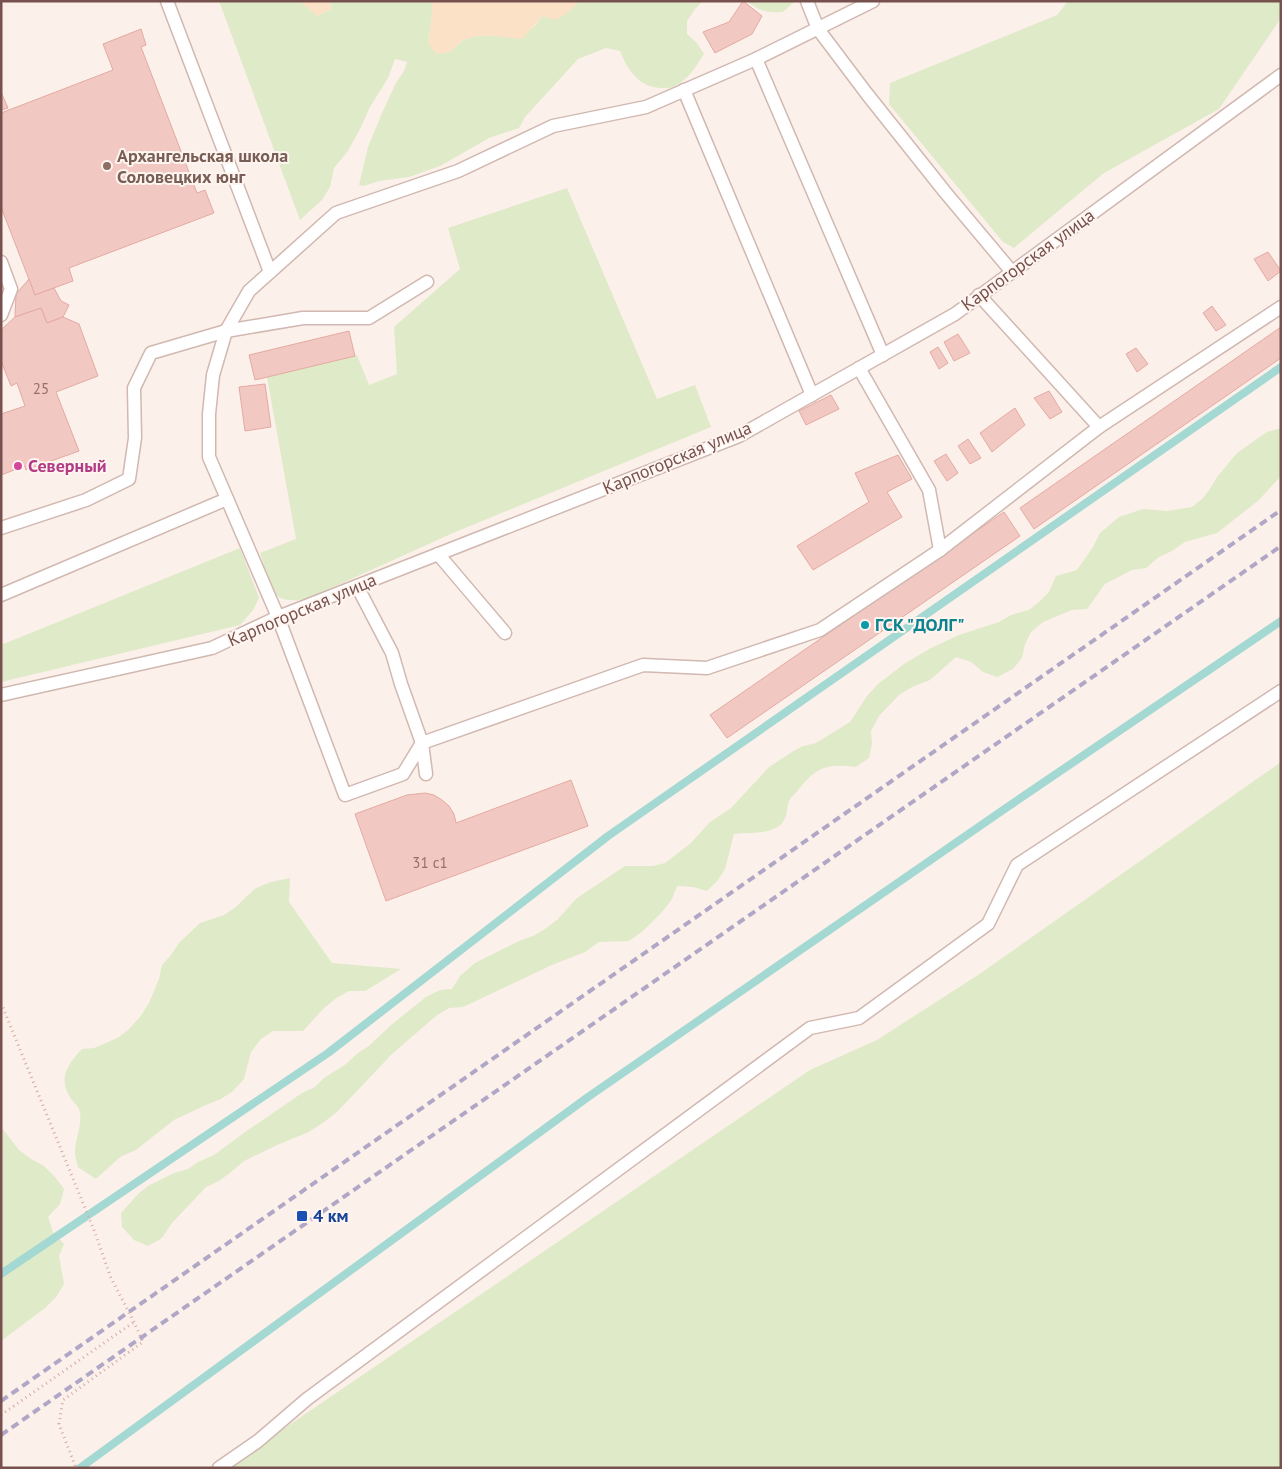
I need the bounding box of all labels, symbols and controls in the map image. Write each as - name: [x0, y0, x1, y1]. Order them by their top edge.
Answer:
- place label: Архангельская школа Соловецких юнг: [117, 144, 288, 188]
- marker: Архангельская школа Соловецких юнг: [101, 160, 113, 172]
- street label: Карпогорская улица: [956, 203, 1099, 316]
- house number: 25: [33, 379, 49, 398]
- street label: Карпогорская улица: [599, 416, 755, 499]
- place label: Северный: [28, 454, 107, 477]
- marker: Северный: [12, 460, 24, 472]
- street label: Карпогорская улица: [224, 568, 380, 651]
- place label: ГСК "ДОЛГ": [875, 613, 964, 636]
- marker: ГСК "ДОЛГ": [859, 619, 871, 631]
- house number: 31 с1: [412, 853, 448, 872]
- place label: 4 км: [313, 1204, 349, 1227]
- marker: 4 км: [295, 1209, 309, 1223]

